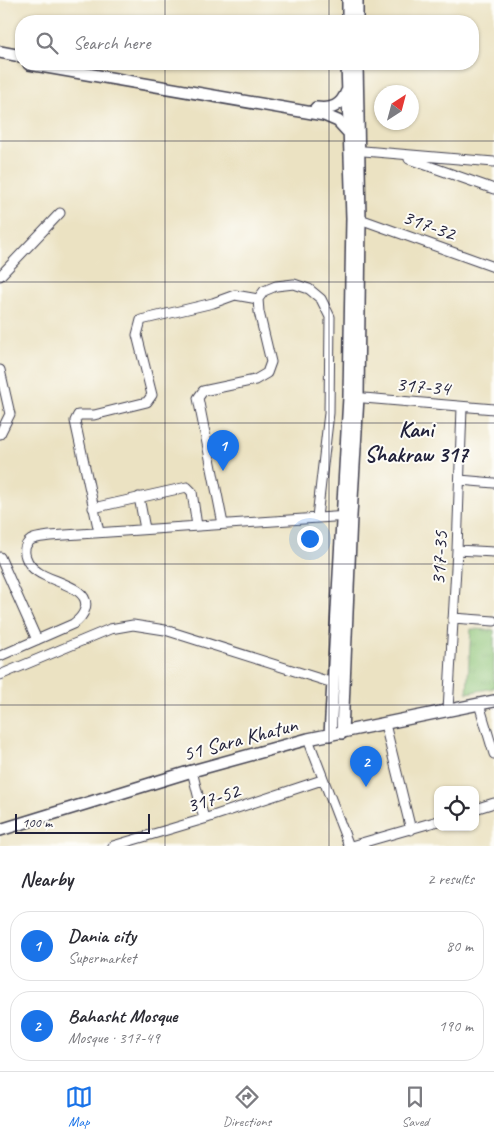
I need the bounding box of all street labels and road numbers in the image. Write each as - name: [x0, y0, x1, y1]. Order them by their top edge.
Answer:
- street label: 317-32: [399, 204, 460, 247]
- street label: 317-34: [395, 371, 454, 402]
- street label: 317-35: [425, 529, 453, 586]
- street label: 51 Sara Khatun: [180, 711, 300, 767]
- street label: 317-52: [183, 777, 244, 819]

